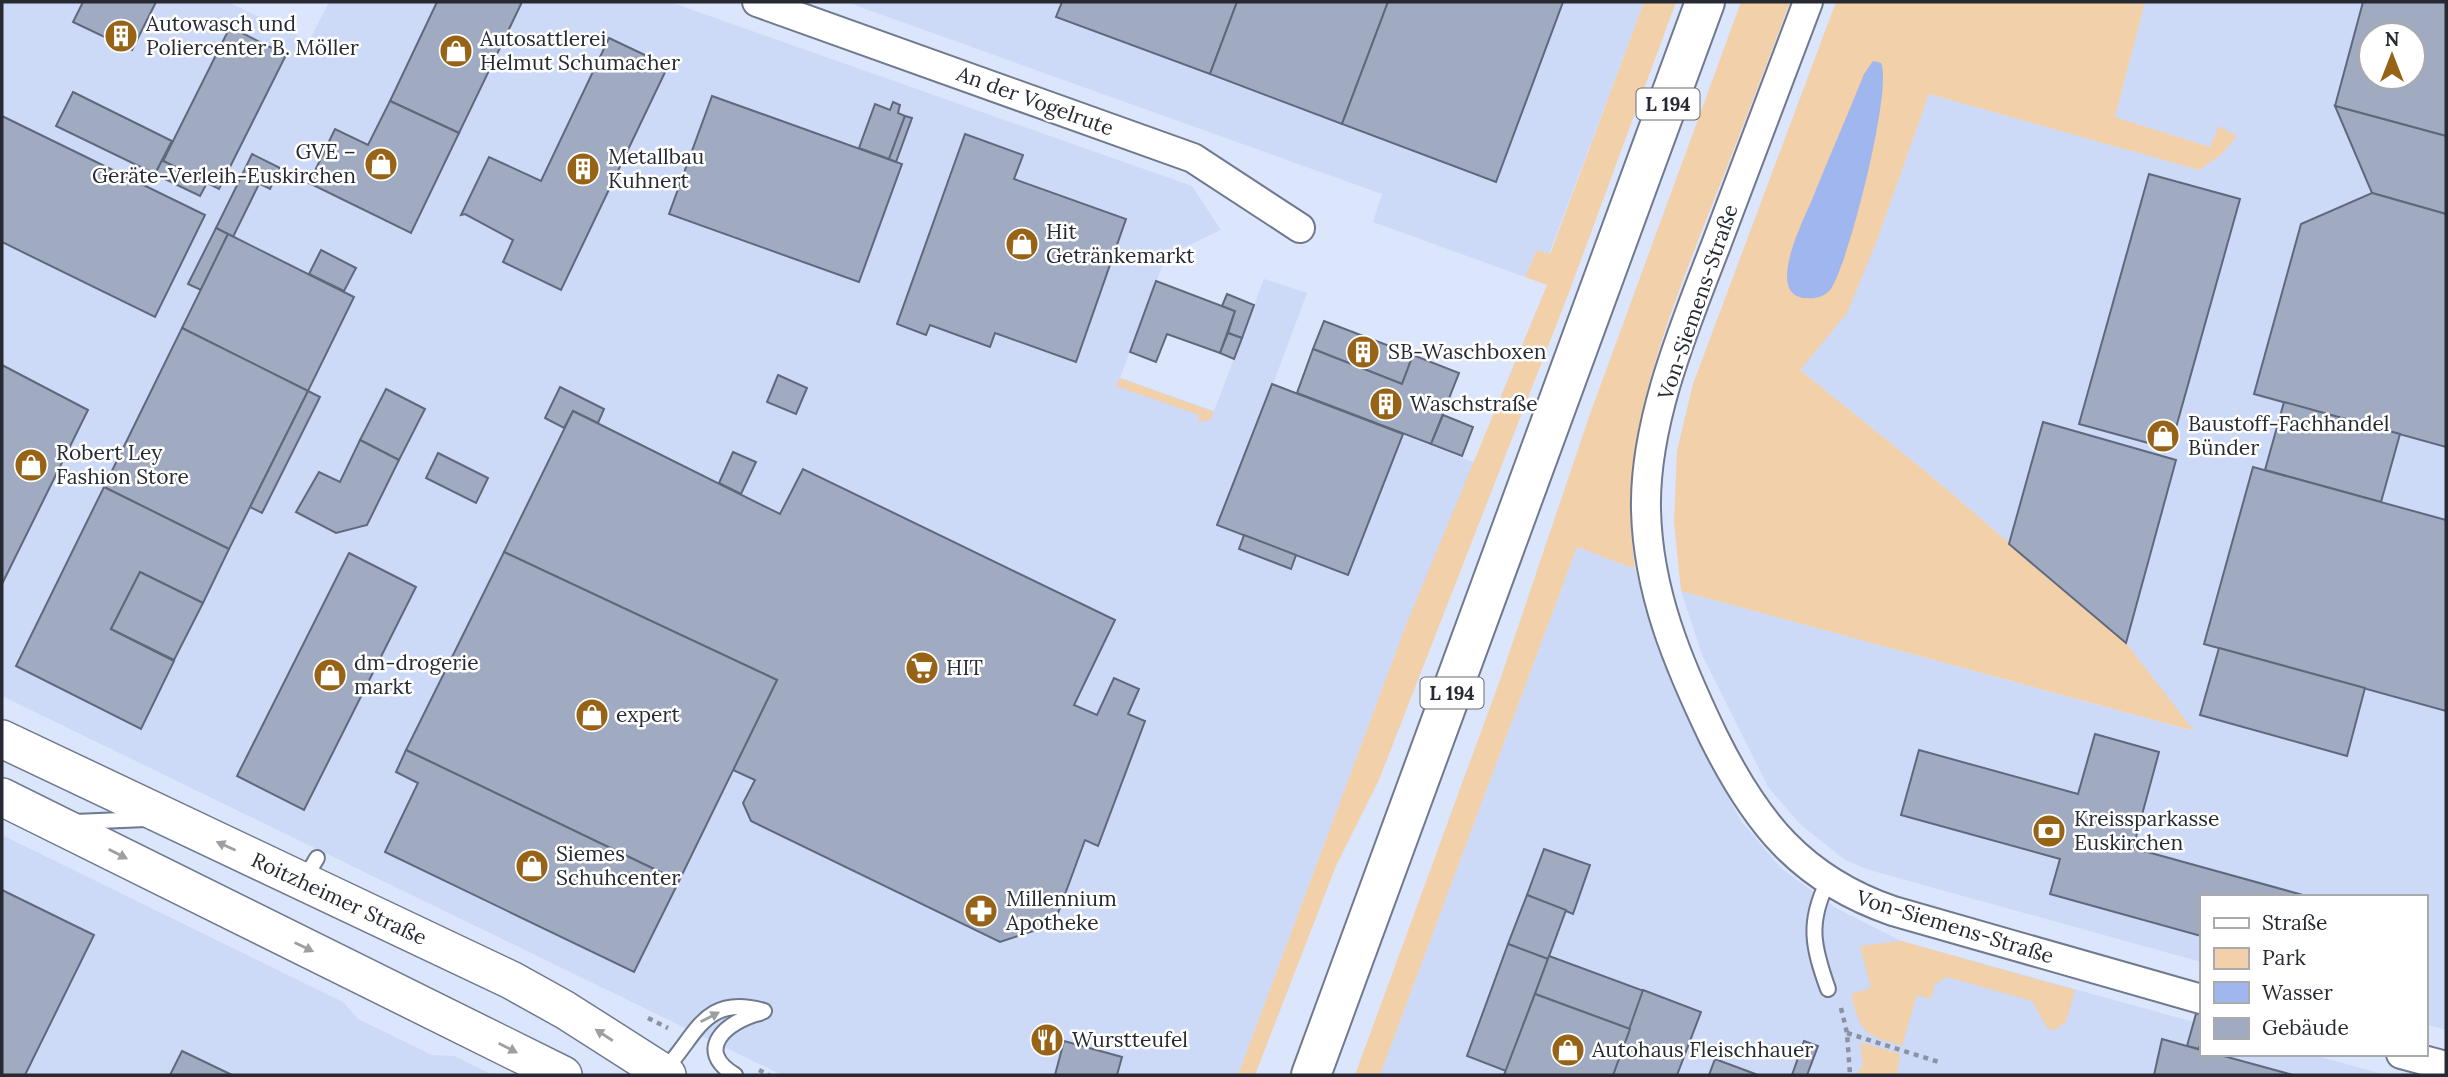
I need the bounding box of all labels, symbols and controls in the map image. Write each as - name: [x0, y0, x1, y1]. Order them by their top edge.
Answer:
- place label: Autowasch und Poliercenter B. Möller: [145, 10, 359, 61]
- building icon: Autowasch und Poliercenter B. Möller: [102, 17, 140, 55]
- north arrow: [2357, 21, 2427, 91]
- place label: Autosattlerei Helmut Schumacher: [479, 25, 680, 76]
- text: N: [2385, 27, 2400, 51]
- shop icon: Autosattlerei Helmut Schumacher: [437, 32, 475, 70]
- street label: An der Vogelrute: [952, 59, 1117, 141]
- road number: L 194: [1636, 88, 1700, 120]
- place label: GVE – Geräte-Verleih-Euskirchen: [92, 138, 356, 189]
- place label: Metallbau Kuhnert: [608, 143, 704, 194]
- shop icon: GVE – Geräte-Verleih-Euskirchen: [362, 145, 400, 183]
- building icon: Metallbau Kuhnert: [564, 150, 602, 188]
- street label: Von-Siemens-Straße: [1651, 201, 1744, 404]
- place label: Hit Getränkemarkt: [1046, 218, 1195, 269]
- shop icon: Hit Getränkemarkt: [1003, 225, 1041, 263]
- building icon: SB-Waschboxen: [1344, 333, 1382, 371]
- place label: SB-Waschboxen: [1388, 338, 1547, 365]
- building icon: Waschstraße: [1367, 385, 1405, 423]
- place label: Waschstraße: [1410, 390, 1538, 417]
- place label: Baustoff-Fachhandel Bünder: [2188, 410, 2390, 461]
- shop icon: Baustoff-Fachhandel Bünder: [2144, 417, 2182, 455]
- place label: Robert Ley Fashion Store: [56, 439, 189, 490]
- shop icon: Robert Ley Fashion Store: [12, 446, 50, 484]
- place label: dm-drogerie markt: [354, 649, 479, 700]
- supermarket icon: HIT: [903, 649, 941, 687]
- place label: HIT: [946, 654, 983, 681]
- shop icon: dm-drogerie markt: [311, 656, 349, 694]
- road number: L 194: [1420, 678, 1484, 708]
- shop icon: expert: [573, 696, 611, 734]
- place label: expert: [616, 701, 681, 728]
- place label: Kreissparkasse Euskirchen: [2074, 805, 2219, 856]
- bank icon: Kreissparkasse Euskirchen: [2030, 812, 2068, 850]
- one-way arrow: [216, 840, 236, 852]
- place label: Siemes Schuhcenter: [556, 840, 680, 891]
- street label: Roitzheimer Straße: [247, 846, 431, 951]
- one-way arrow: [108, 847, 128, 859]
- shop icon: Siemes Schuhcenter: [513, 847, 551, 885]
- street label: Von-Siemens-Straße: [1852, 883, 2057, 969]
- place label: Millennium Apotheke: [1005, 885, 1117, 936]
- pharmacy icon: Millennium Apotheke: [962, 892, 1000, 930]
- legend: [2200, 895, 2427, 1056]
- text: Straße: [2262, 909, 2327, 936]
- one-way arrow: [294, 941, 314, 952]
- text: Park: [2262, 944, 2306, 971]
- text: Wasser: [2262, 979, 2333, 1006]
- one-way arrow: [701, 1012, 721, 1024]
- text: Gebäude: [2262, 1014, 2349, 1041]
- restaurant icon: Wurstteufel: [1028, 1021, 1066, 1059]
- place label: Wurstteufel: [1072, 1026, 1188, 1053]
- one-way arrow: [594, 1029, 614, 1042]
- shop icon: Autohaus Fleischhauer: [1549, 1031, 1587, 1069]
- place label: Autohaus Fleischhauer: [1591, 1036, 1813, 1063]
- one-way arrow: [498, 1042, 518, 1053]

